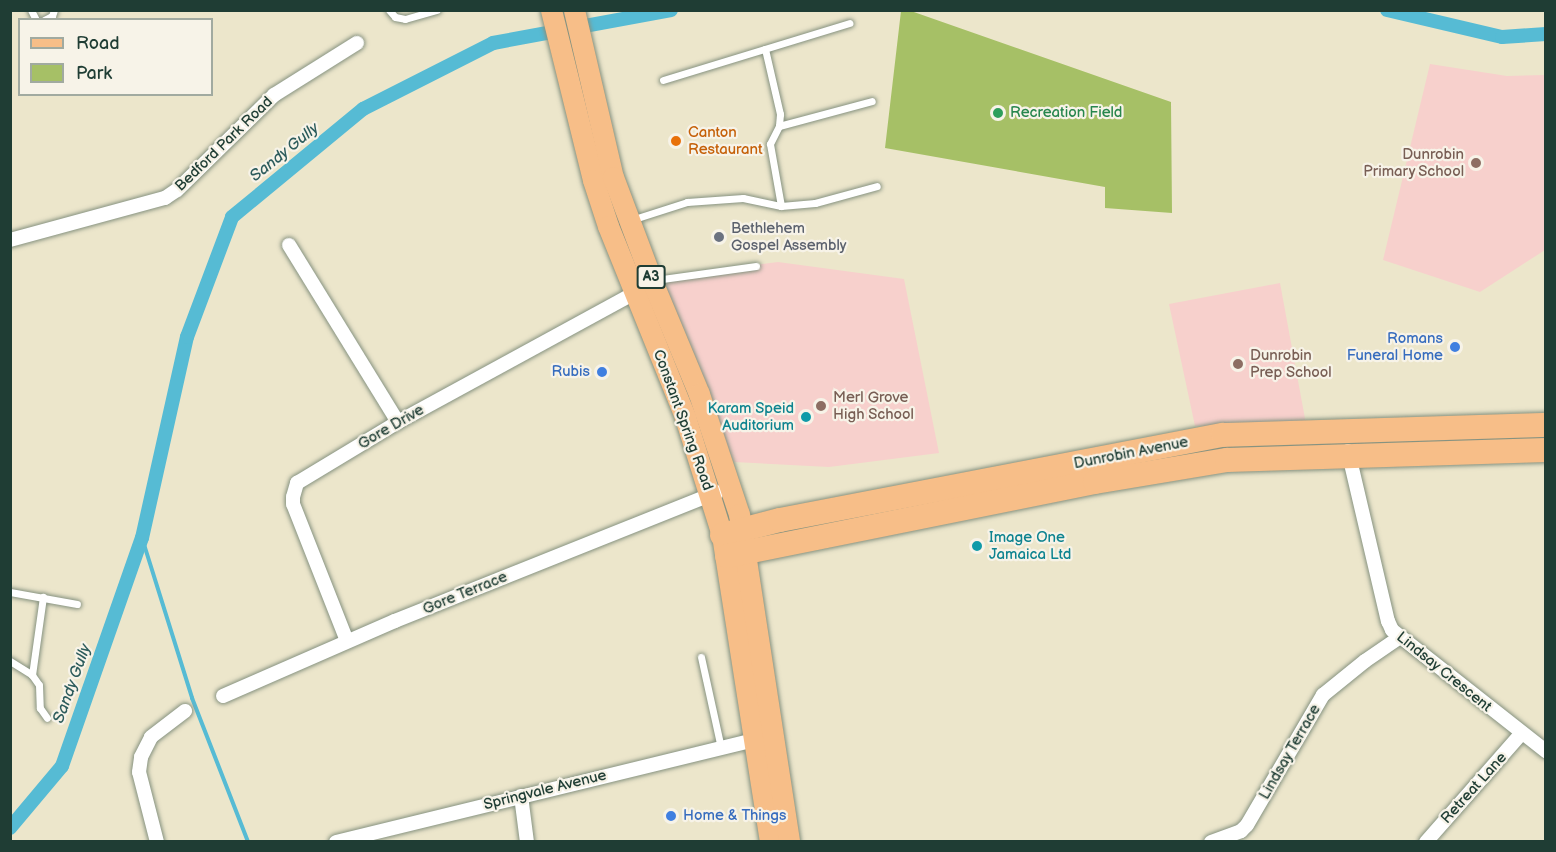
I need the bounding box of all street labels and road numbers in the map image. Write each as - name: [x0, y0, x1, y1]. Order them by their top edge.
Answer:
- street label: Bedford Park Road: [172, 93, 276, 195]
- road number: A3: [636, 266, 666, 288]
- street label: Constant Spring Road: [649, 347, 717, 493]
- street label: Gore Drive: [355, 401, 427, 453]
- street label: Dunrobin Avenue: [1072, 433, 1190, 473]
- street label: Gore Terrace: [420, 568, 510, 618]
- street label: Lindsay Crescent: [1392, 628, 1496, 716]
- street label: Lindsay Terrace: [1255, 701, 1325, 803]
- street label: Retreat Lane: [1437, 749, 1511, 827]
- street label: Springvale Avenue: [482, 766, 608, 814]

